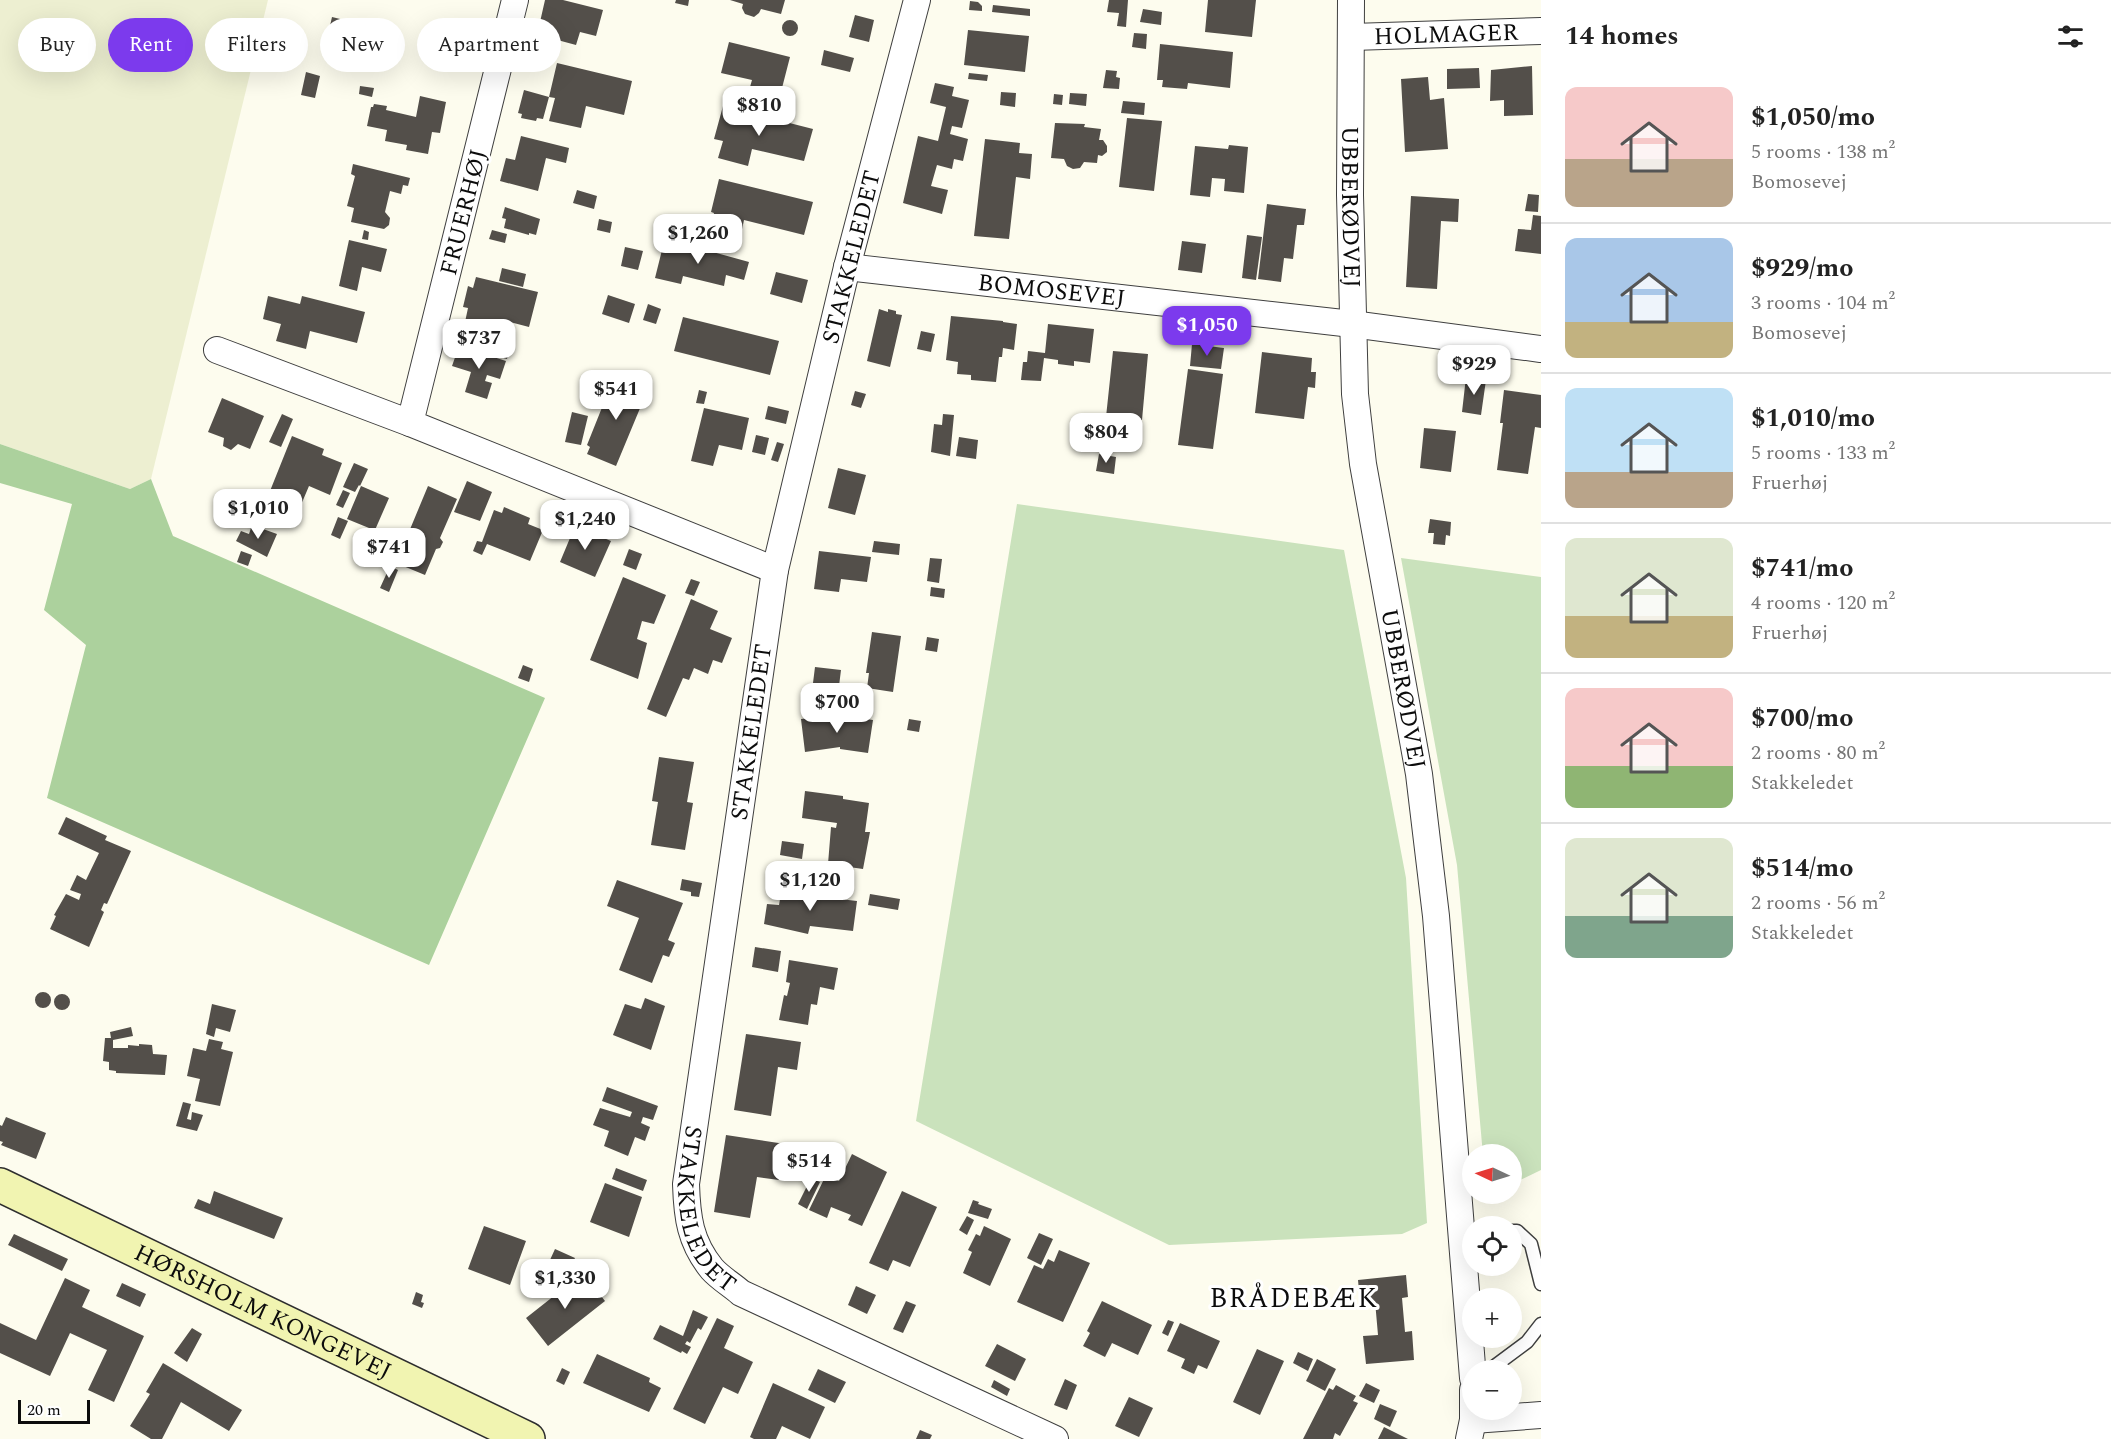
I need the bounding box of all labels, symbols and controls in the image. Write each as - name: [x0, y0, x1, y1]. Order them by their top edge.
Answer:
- street label: HOLMAGER: [1373, 15, 1519, 55]
- text: 14 homes: [1565, 16, 1679, 56]
- chip: Buy: [18, 18, 96, 72]
- chip: Rent: [108, 18, 193, 72]
- chip: Filters: [205, 18, 308, 72]
- chip: New: [320, 18, 405, 72]
- chip: Apartment: [417, 18, 561, 72]
- icon: filters: [2054, 20, 2087, 53]
- pin: $810: [723, 86, 795, 137]
- text: $810: [737, 90, 781, 120]
- text: $1,050/mo: [1751, 97, 1875, 137]
- icon: home: [1613, 111, 1685, 183]
- street label: UBBERØDVEJ: [1331, 126, 1369, 289]
- text: 5 rooms · 138 m²: [1751, 137, 1895, 167]
- street label: FRUERHØJ: [431, 145, 497, 279]
- street label: STAKKELEDET: [813, 167, 891, 348]
- text: Bomosevej: [1751, 167, 1847, 197]
- pin: $1,260: [649, 214, 747, 265]
- text: $1,260: [667, 218, 729, 248]
- text: $929/mo: [1751, 248, 1854, 288]
- icon: home: [1613, 262, 1685, 334]
- street label: BOMOSEVEJ: [976, 265, 1127, 317]
- text: 3 rooms · 104 m²: [1751, 288, 1895, 318]
- pin: $1,050: [1158, 306, 1256, 357]
- text: $1,050: [1176, 310, 1238, 340]
- text: Bomosevej: [1751, 318, 1847, 348]
- pin: $737: [443, 319, 515, 370]
- text: $737: [457, 323, 501, 353]
- pin: $929: [1438, 345, 1510, 396]
- text: $929: [1452, 349, 1496, 379]
- pin: $541: [580, 370, 652, 421]
- text: $541: [594, 374, 638, 404]
- text: $1,010/mo: [1751, 398, 1875, 438]
- icon: home: [1613, 412, 1685, 484]
- pin: $804: [1070, 413, 1142, 464]
- text: $804: [1084, 417, 1128, 447]
- text: 5 rooms · 133 m²: [1751, 438, 1895, 468]
- text: Fruerhøj: [1751, 468, 1828, 498]
- pin: $1,010: [209, 489, 307, 540]
- text: $1,010: [227, 493, 289, 523]
- pin: $1,240: [536, 500, 634, 551]
- text: $1,240: [554, 504, 616, 534]
- pin: $741: [353, 528, 425, 579]
- text: $741: [367, 532, 411, 562]
- text: $741/mo: [1751, 548, 1854, 588]
- icon: home: [1613, 562, 1685, 634]
- text: 4 rooms · 120 m²: [1751, 588, 1895, 618]
- street label: UBBERØDVEJ: [1370, 606, 1435, 772]
- text: Fruerhøj: [1751, 618, 1828, 648]
- street label: STAKKELEDET: [722, 642, 782, 822]
- pin: $700: [801, 683, 873, 734]
- text: $700: [815, 687, 859, 717]
- text: $700/mo: [1751, 698, 1854, 738]
- icon: home: [1613, 712, 1685, 784]
- text: 2 rooms · 80 m²: [1751, 738, 1885, 768]
- text: Stakkeledet: [1751, 768, 1853, 798]
- text: $514/mo: [1751, 848, 1854, 888]
- pin: $1,120: [761, 861, 859, 912]
- icon: home: [1613, 862, 1685, 934]
- text: $1,120: [779, 865, 841, 895]
- text: 2 rooms · 56 m²: [1751, 888, 1885, 918]
- text: Stakkeledet: [1751, 918, 1853, 948]
- street label: STAKKELEDET: [666, 1123, 744, 1302]
- pin: $514: [773, 1142, 845, 1193]
- north arrow: [1462, 1144, 1522, 1204]
- map controls: [1462, 1144, 1522, 1420]
- text: $514: [787, 1146, 831, 1176]
- button: locate: [1462, 1216, 1522, 1276]
- street label: HØRSHOLM KONGEVEJ: [128, 1235, 398, 1390]
- pin: $1,330: [516, 1259, 614, 1310]
- text: $1,330: [534, 1263, 596, 1293]
- district label: BRÅDEBÆK: [1209, 1278, 1379, 1320]
- button: +: [1462, 1288, 1522, 1348]
- button: −: [1462, 1360, 1522, 1420]
- scale bar: [18, 1397, 90, 1424]
- text: 20 m: [27, 1398, 61, 1422]

